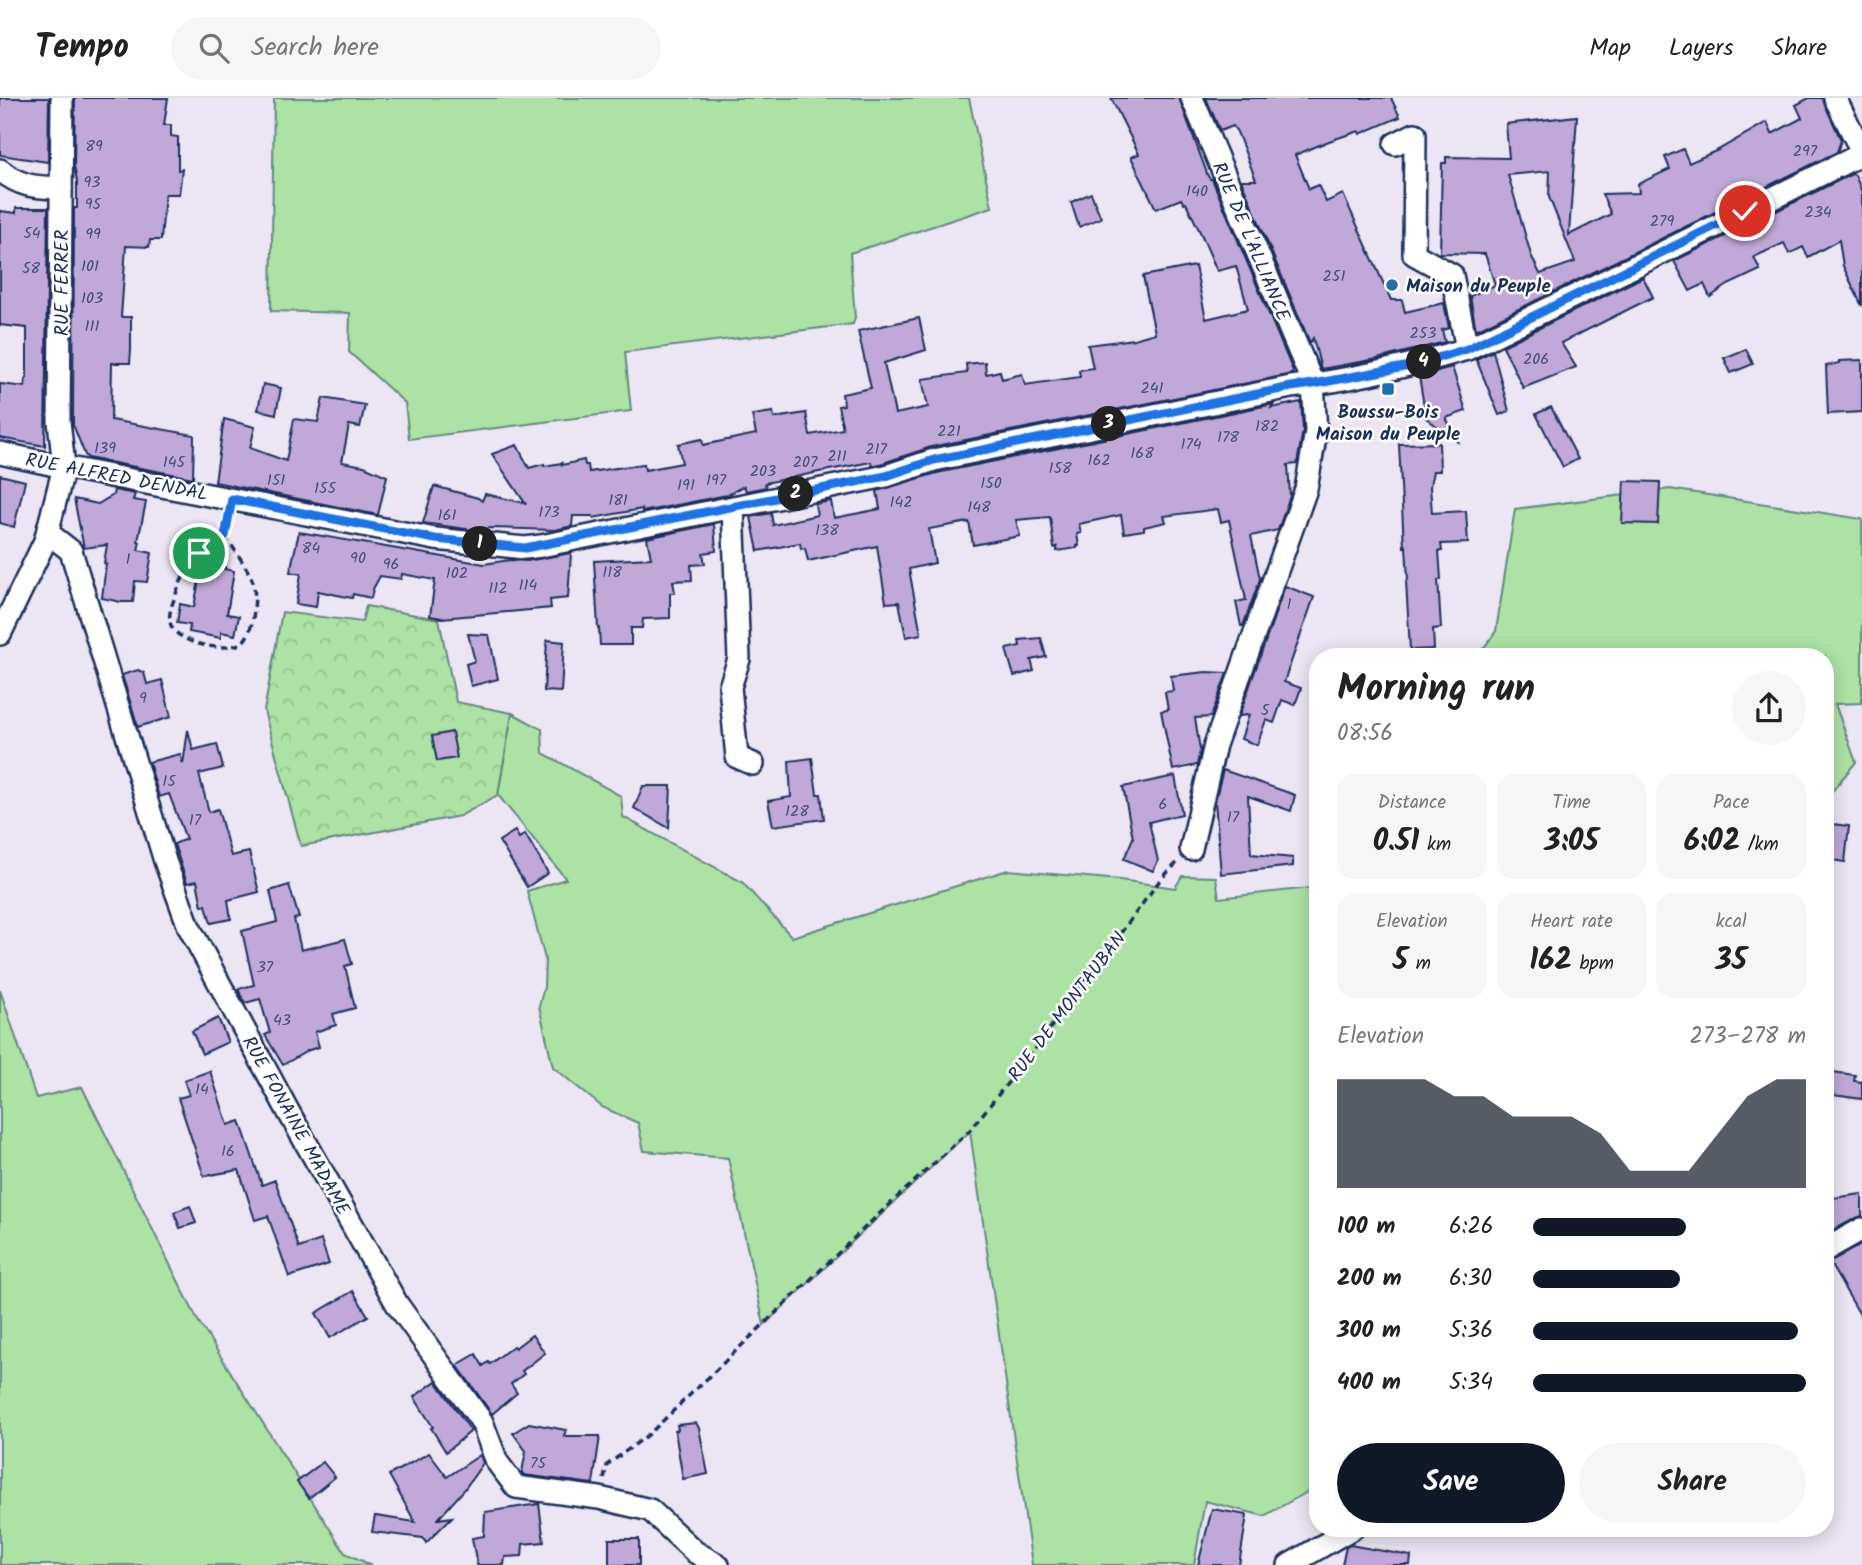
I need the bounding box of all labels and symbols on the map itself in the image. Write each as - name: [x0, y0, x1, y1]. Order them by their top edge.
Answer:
- house number: 89: [85, 134, 103, 159]
- house number: 297: [1793, 139, 1818, 164]
- street label: RUE DE L'ALLIANCE: [1203, 157, 1298, 327]
- house number: 93: [84, 170, 100, 195]
- house number: 140: [1186, 179, 1208, 204]
- pin: [1715, 181, 1775, 241]
- house number: 95: [85, 192, 103, 217]
- house number: 234: [1804, 200, 1832, 225]
- house number: 279: [1650, 209, 1674, 234]
- house number: 54: [23, 221, 41, 246]
- house number: 99: [85, 222, 101, 247]
- street label: RUE FERRER: [48, 230, 78, 336]
- house number: 101: [81, 254, 99, 279]
- house number: 58: [22, 256, 40, 281]
- house number: 251: [1323, 264, 1345, 289]
- place label: Maison du Peuple: [1406, 272, 1551, 302]
- marker: Maison du Peuple: [1384, 277, 1400, 293]
- house number: 103: [81, 286, 103, 311]
- house number: 111: [84, 314, 100, 339]
- house number: 253: [1409, 321, 1437, 346]
- pin: 4: [1406, 344, 1442, 380]
- house number: 206: [1523, 347, 1549, 372]
- house number: 241: [1140, 376, 1164, 401]
- marker: Boussu-Bois Maison du Peuple: [1380, 381, 1396, 397]
- place label: Boussu-Bois Maison du Peuple: [1316, 398, 1460, 450]
- pin: 3: [1092, 406, 1126, 442]
- house number: 182: [1255, 414, 1279, 439]
- house number: 221: [937, 419, 961, 444]
- house number: 178: [1217, 425, 1239, 450]
- house number: 174: [1180, 432, 1202, 457]
- house number: 139: [94, 436, 116, 461]
- house number: 217: [865, 437, 887, 462]
- house number: 168: [1130, 441, 1154, 466]
- house number: 211: [827, 444, 847, 469]
- street label: RUE ALFRED DENDAL: [23, 446, 211, 510]
- house number: 162: [1087, 448, 1111, 473]
- house number: 145: [163, 450, 187, 475]
- house number: 207: [793, 450, 818, 475]
- house number: 158: [1048, 456, 1072, 481]
- house number: 203: [750, 459, 776, 484]
- house number: 151: [267, 468, 285, 493]
- house number: 197: [706, 468, 727, 493]
- house number: 150: [980, 471, 1002, 496]
- house number: 191: [677, 473, 695, 498]
- house number: 155: [314, 476, 338, 501]
- pin: 2: [778, 476, 814, 512]
- house number: 181: [608, 488, 628, 513]
- house number: 142: [889, 490, 913, 515]
- house number: 148: [967, 495, 991, 520]
- house number: 173: [538, 500, 560, 525]
- house number: 161: [438, 503, 456, 528]
- house number: 138: [815, 518, 839, 543]
- pin: [169, 523, 229, 583]
- pin: 1: [462, 526, 498, 562]
- house number: 84: [302, 536, 320, 561]
- house number: 90: [350, 546, 366, 571]
- house number: 1: [125, 547, 131, 572]
- house number: 96: [383, 552, 399, 577]
- house number: 118: [602, 560, 622, 585]
- house number: 102: [446, 561, 468, 586]
- house number: 114: [519, 573, 538, 598]
- house number: 112: [488, 576, 508, 601]
- house number: 1: [1286, 592, 1292, 617]
- house number: 9: [139, 686, 147, 711]
- house number: 5: [1261, 698, 1271, 723]
- house number: 15: [162, 769, 177, 794]
- house number: 6: [1159, 792, 1167, 817]
- house number: 128: [785, 799, 809, 824]
- house number: 17: [1227, 805, 1240, 830]
- house number: 17: [189, 808, 202, 833]
- street label: RUE DE MONTAUBAN: [1001, 926, 1134, 1089]
- house number: 37: [257, 955, 274, 980]
- house number: 43: [273, 1008, 291, 1033]
- street label: RUE FONAINE MADAME: [233, 1031, 358, 1222]
- house number: 14: [195, 1077, 209, 1102]
- house number: 16: [221, 1139, 235, 1164]
- house number: 75: [530, 1451, 547, 1476]

